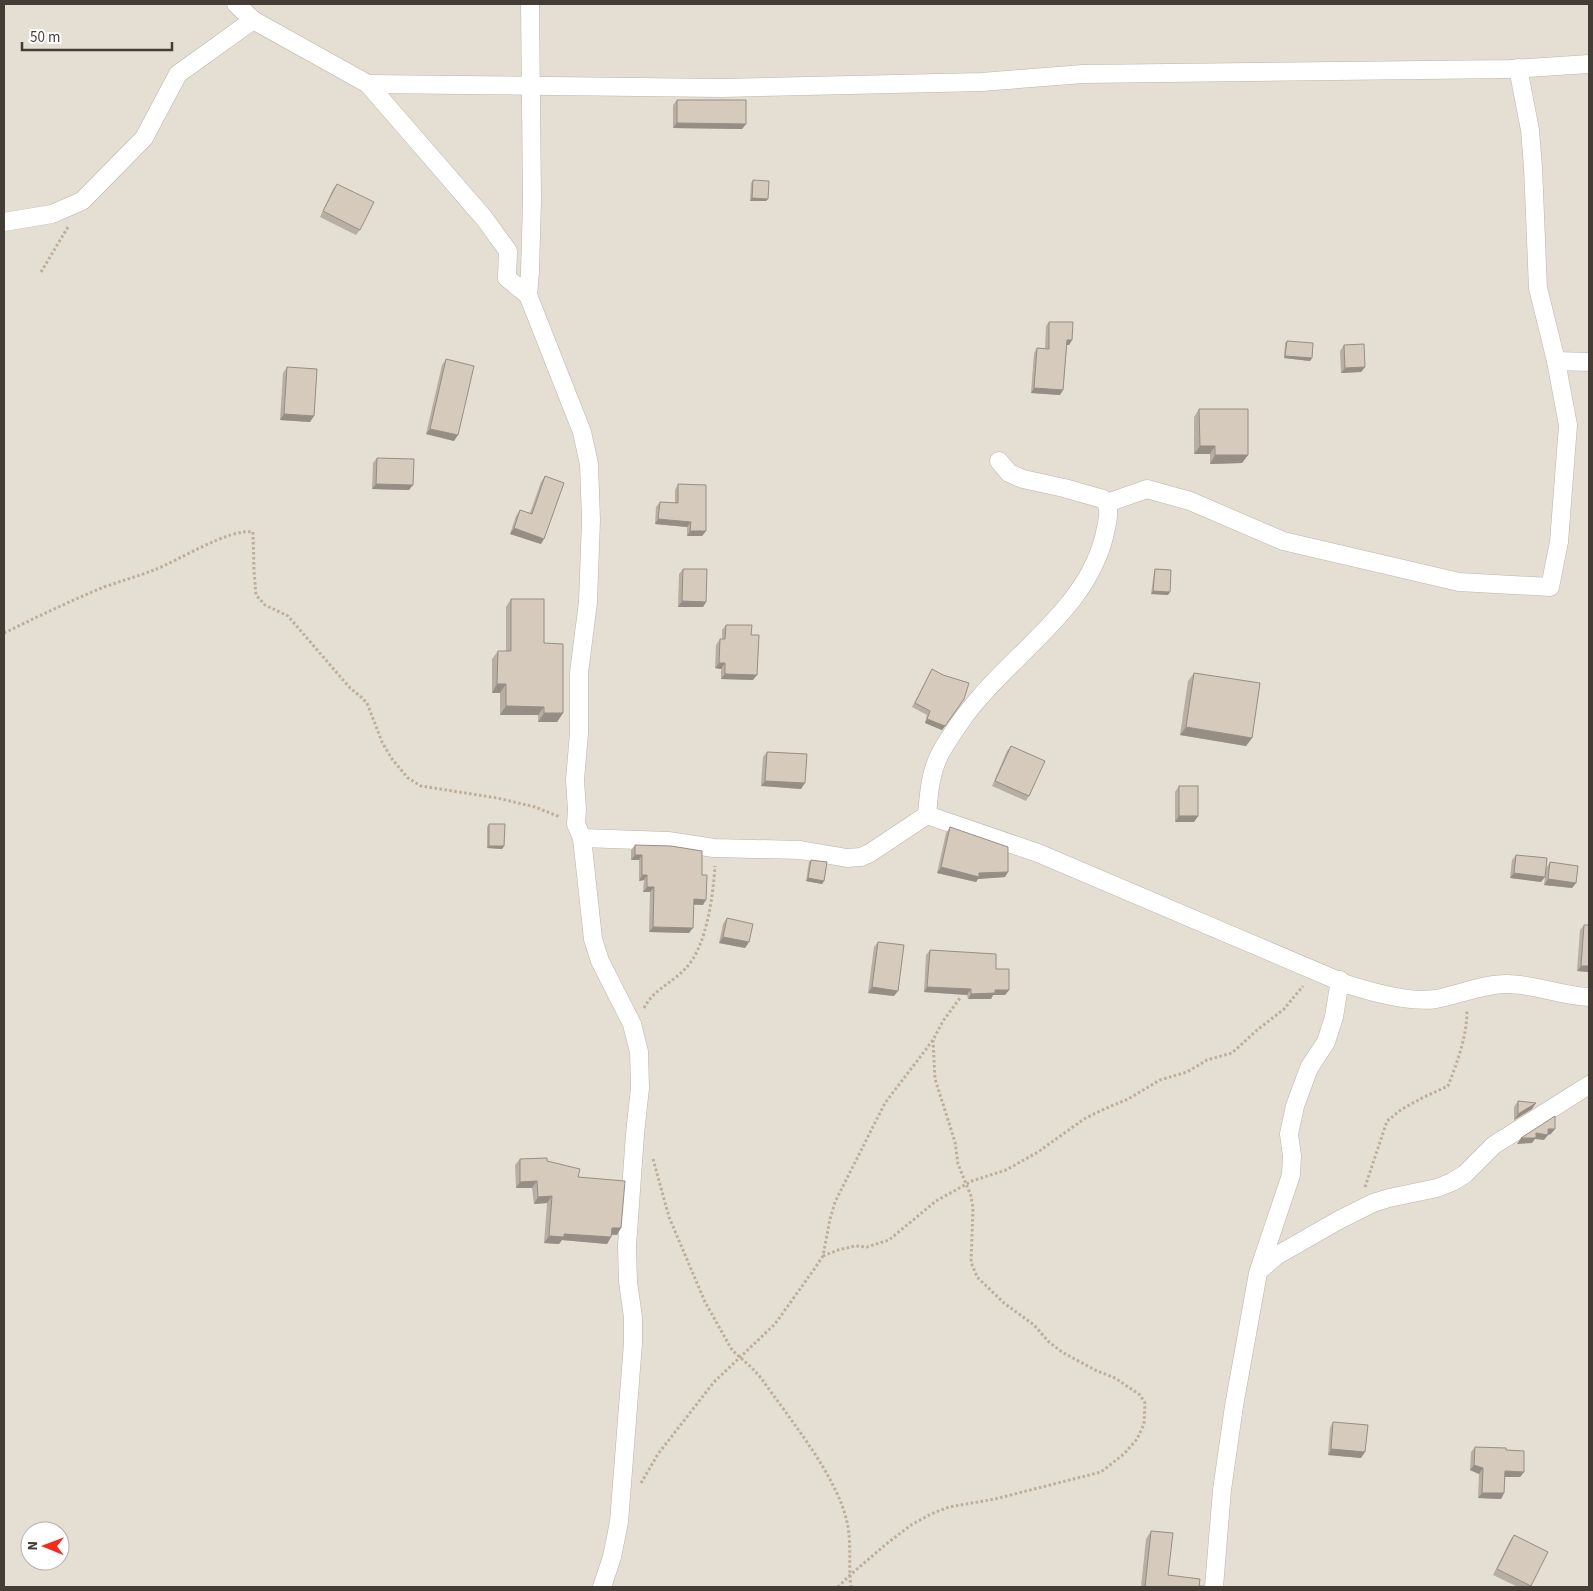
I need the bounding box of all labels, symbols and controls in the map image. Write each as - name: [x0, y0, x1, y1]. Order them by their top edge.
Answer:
- scale bar: [22, 20, 172, 52]
- text: 50 m: [30, 27, 60, 48]
- north arrow: [20, 1521, 70, 1571]
- text: N: [23, 1541, 43, 1551]

